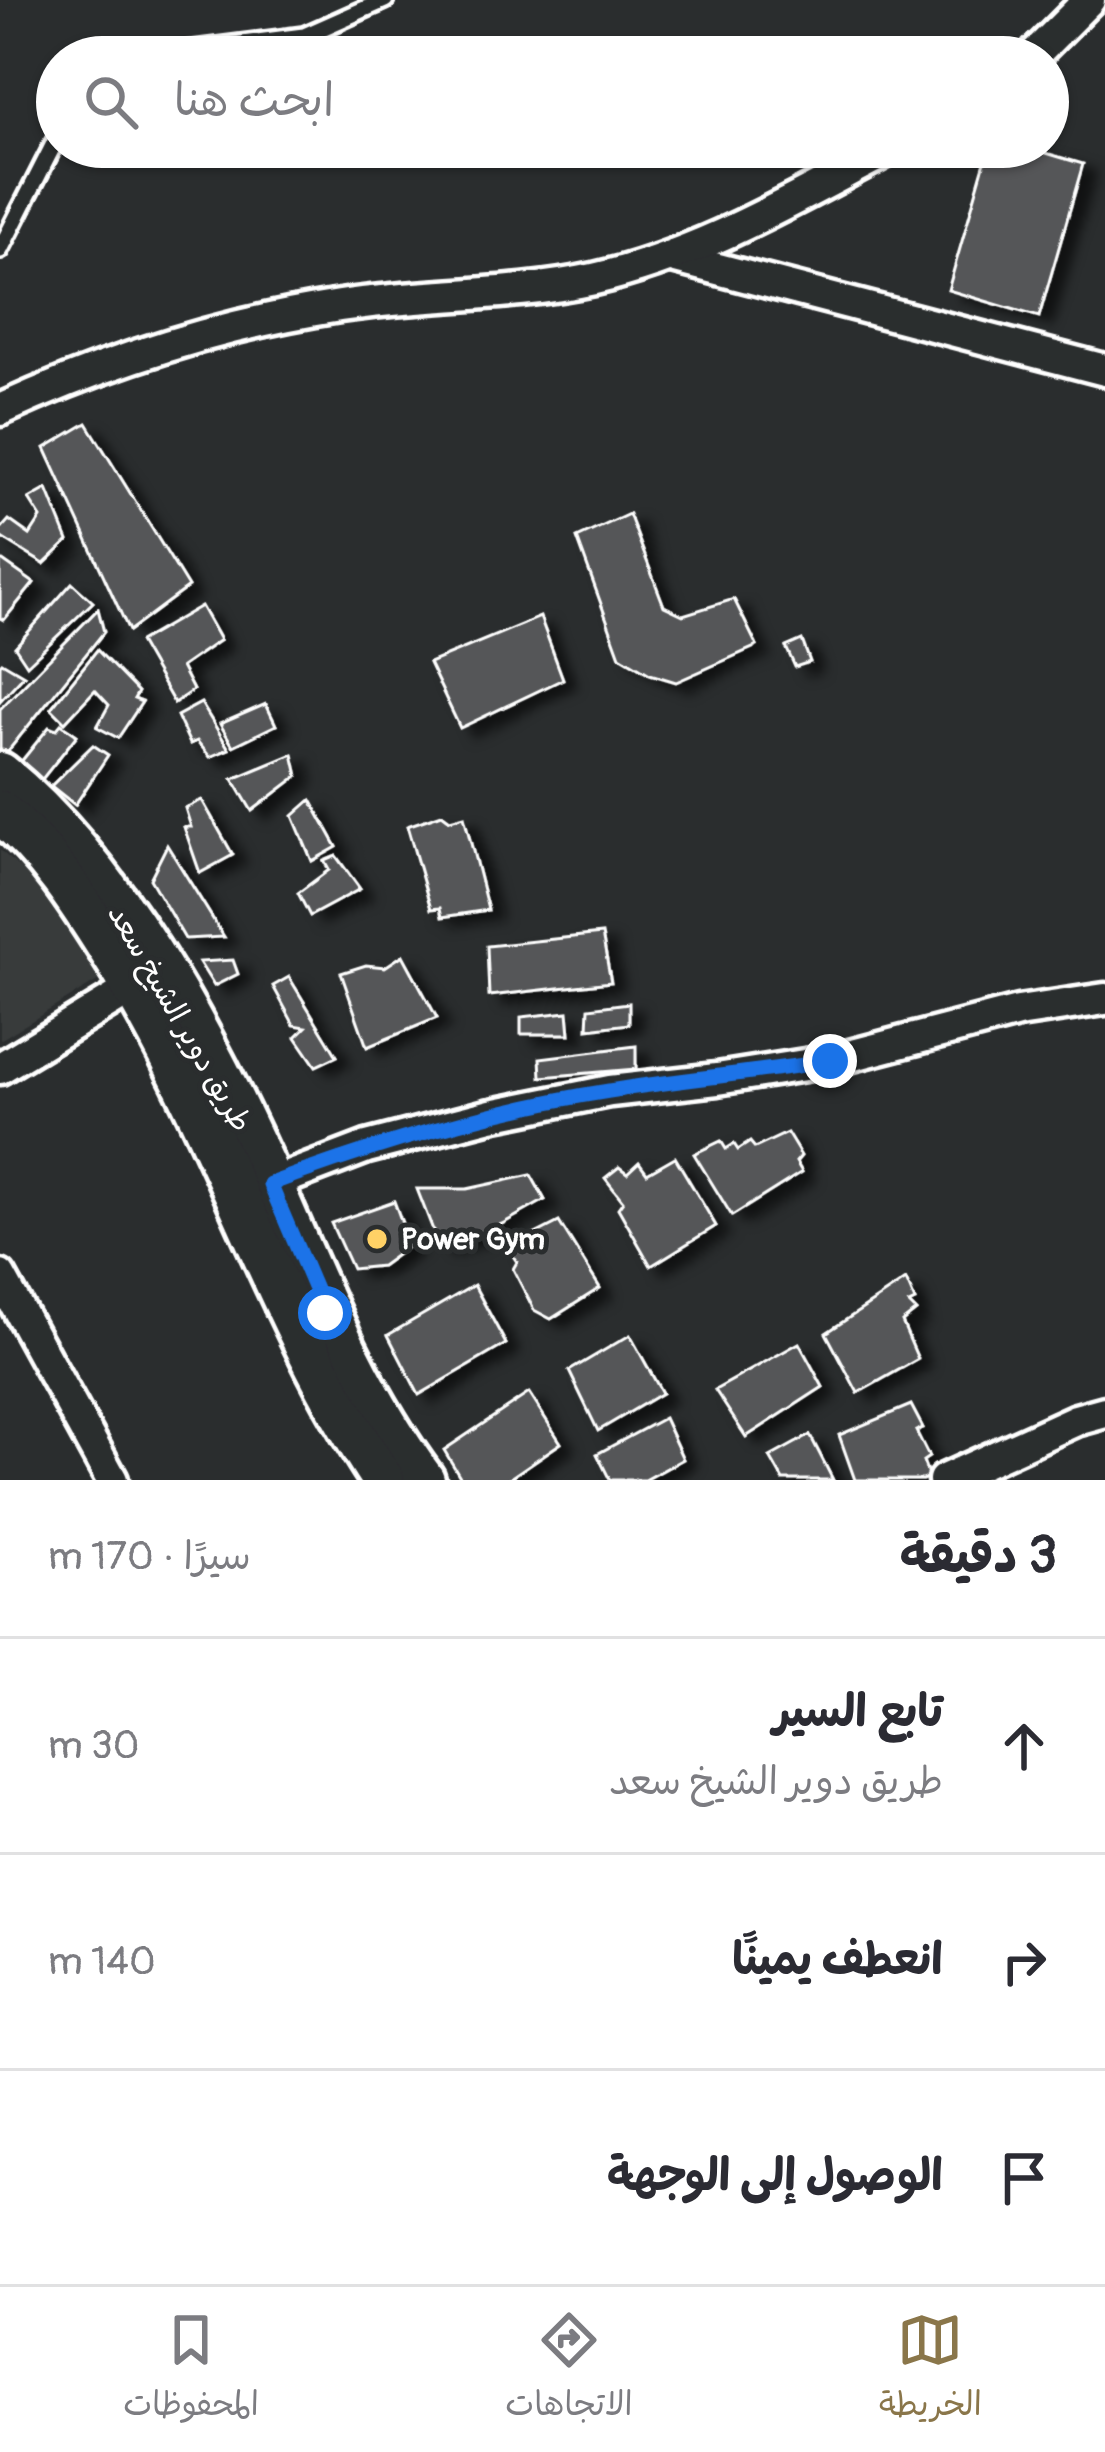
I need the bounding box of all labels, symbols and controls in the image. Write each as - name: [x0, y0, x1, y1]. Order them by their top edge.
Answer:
- search box: [36, 36, 1069, 168]
- icon: search: [78, 69, 144, 135]
- text: ابحث هنا: [174, 73, 334, 129]
- street label: طريق دوير الشيخ سعد: [98, 898, 260, 1139]
- route end: [803, 1034, 857, 1088]
- place label: Power Gym: [401, 1221, 545, 1258]
- marker: Power Gym: [364, 1226, 390, 1252]
- route start: [298, 1286, 352, 1340]
- text: 3 دقيقة: [900, 1524, 1057, 1588]
- text: سيرًا · 170 m: [48, 1532, 251, 1581]
- text: تابع السير: [773, 1684, 943, 1740]
- icon: ahead: [991, 1713, 1057, 1779]
- text: 30 m: [48, 1721, 140, 1770]
- text: طريق دوير الشيخ سعد: [609, 1757, 943, 1806]
- icon: right: [991, 1929, 1057, 1995]
- text: انعطف يمينًا: [732, 1932, 943, 1988]
- text: 140 m: [48, 1937, 156, 1986]
- icon: arrive: [991, 2145, 1057, 2211]
- text: الوصول إلى الوجهة: [607, 2148, 943, 2204]
- tab: المحفوظات: [123, 2307, 259, 2433]
- tab: الاتجاهات: [505, 2307, 633, 2433]
- tab: الخريطة: [879, 2307, 982, 2433]

